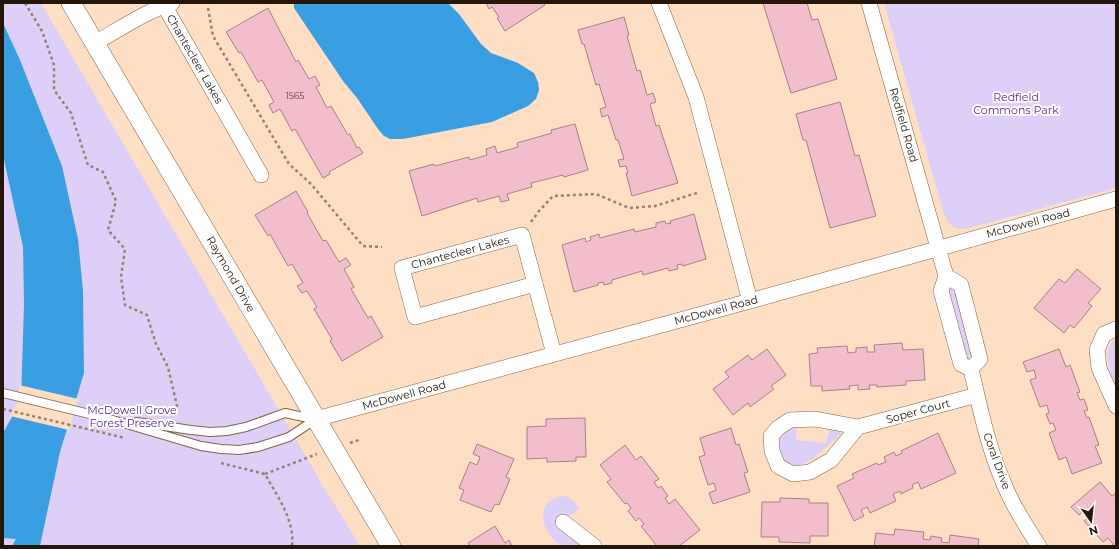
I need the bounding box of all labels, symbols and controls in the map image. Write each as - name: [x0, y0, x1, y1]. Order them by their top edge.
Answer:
- street label: Chantecleer Lakes: [164, 12, 227, 107]
- street label: Redfield Road: [887, 86, 921, 164]
- house number: 1565: [286, 90, 304, 101]
- park label: Redfield Commons Park: [973, 90, 1059, 117]
- street label: McDowell Road: [985, 205, 1071, 241]
- street label: Chantecleer Lakes: [409, 232, 511, 272]
- street label: Raymond Drive: [204, 234, 259, 315]
- street label: McDowell Road: [673, 292, 759, 328]
- street label: McDowell Road: [361, 377, 447, 413]
- street label: Soper Court: [884, 396, 952, 426]
- park label: McDowell Grove Forest Preserve: [87, 403, 177, 430]
- street label: Coral Drive: [980, 431, 1014, 492]
- north arrow: [1071, 501, 1111, 541]
- text: N: [1087, 523, 1100, 539]

